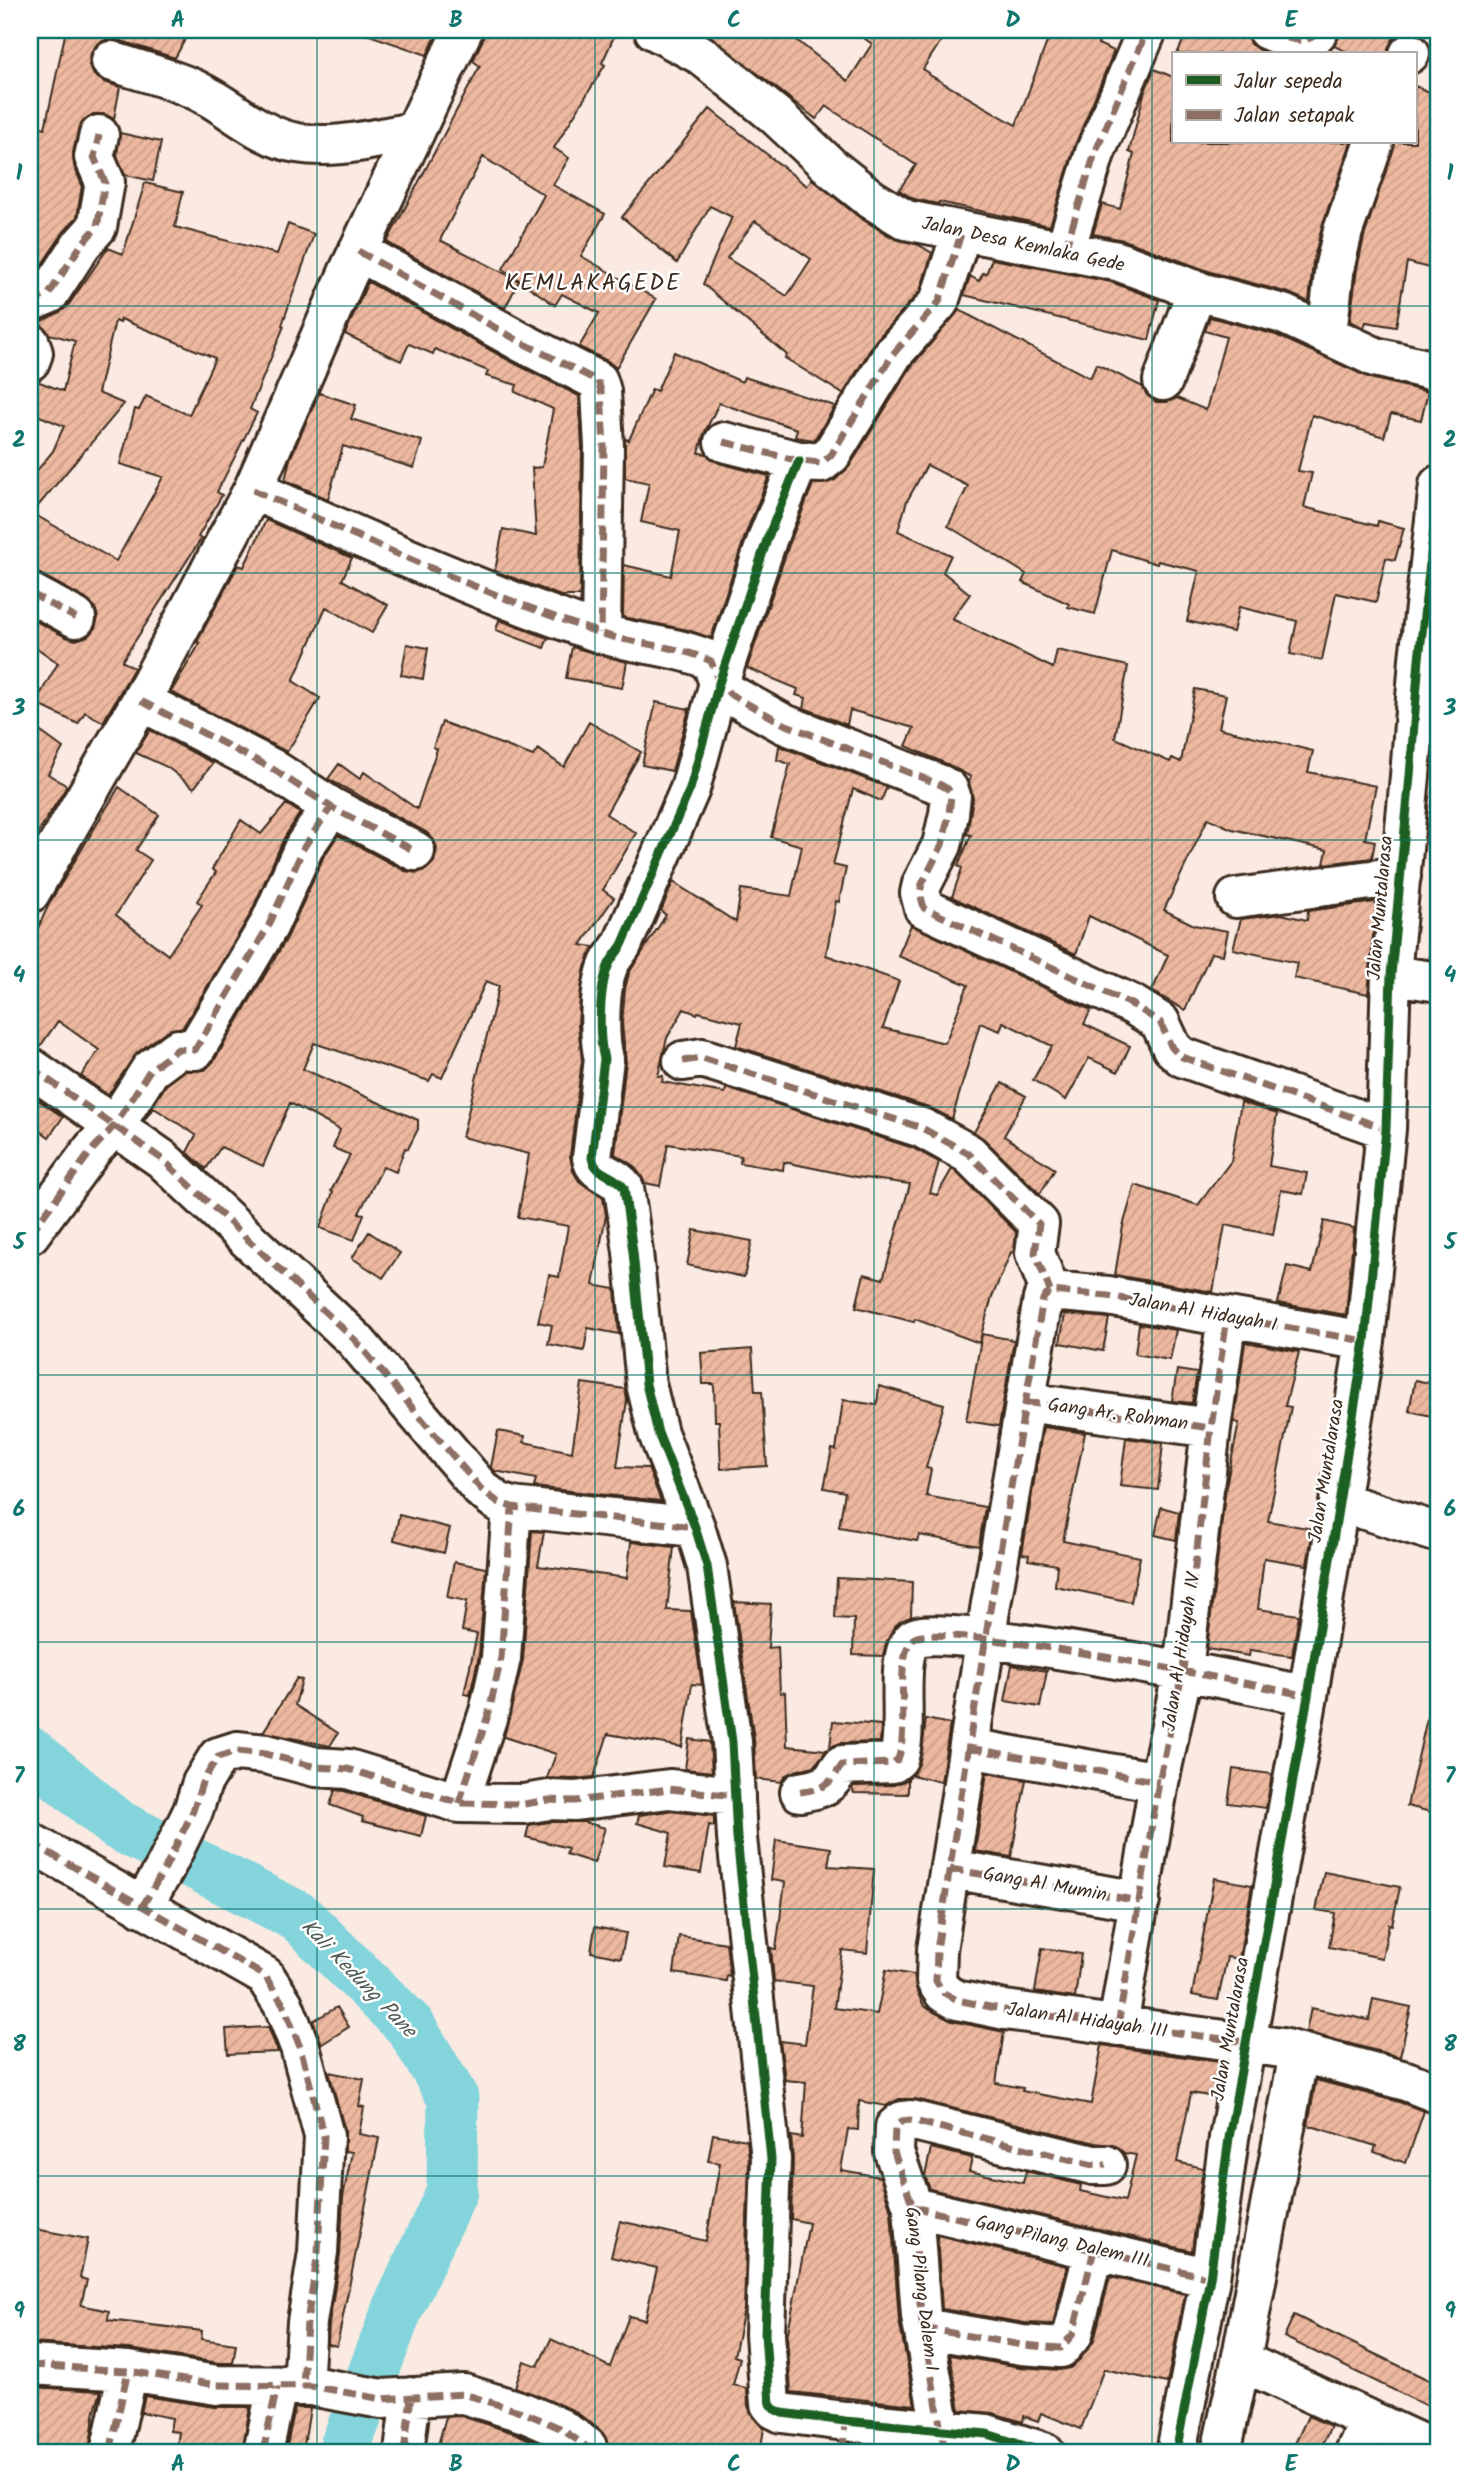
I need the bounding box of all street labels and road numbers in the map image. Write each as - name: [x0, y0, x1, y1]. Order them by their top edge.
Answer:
- street label: Jalan Desa Kemlaka Gede: [919, 209, 1128, 281]
- street label: Jalan Muntalarasa: [1360, 834, 1402, 982]
- street label: Jalan Al Hidayah I: [1126, 1285, 1280, 1341]
- street label: Gang Ar. Rohman: [1046, 1390, 1190, 1440]
- street label: Jalan Muntalarasa: [1301, 1397, 1353, 1545]
- street label: Jalan Al Hidayah IV: [1155, 1569, 1210, 1733]
- street label: Gang Al Mumin: [981, 1859, 1109, 1911]
- street label: Jalan Muntalarasa: [1204, 1955, 1258, 2103]
- street label: Jalan Al Hidayah III: [1005, 1995, 1169, 2047]
- street label: Gang Pilang Dalem I: [896, 2205, 946, 2373]
- street label: Gang Pilang Dalem III: [972, 2207, 1152, 2277]

